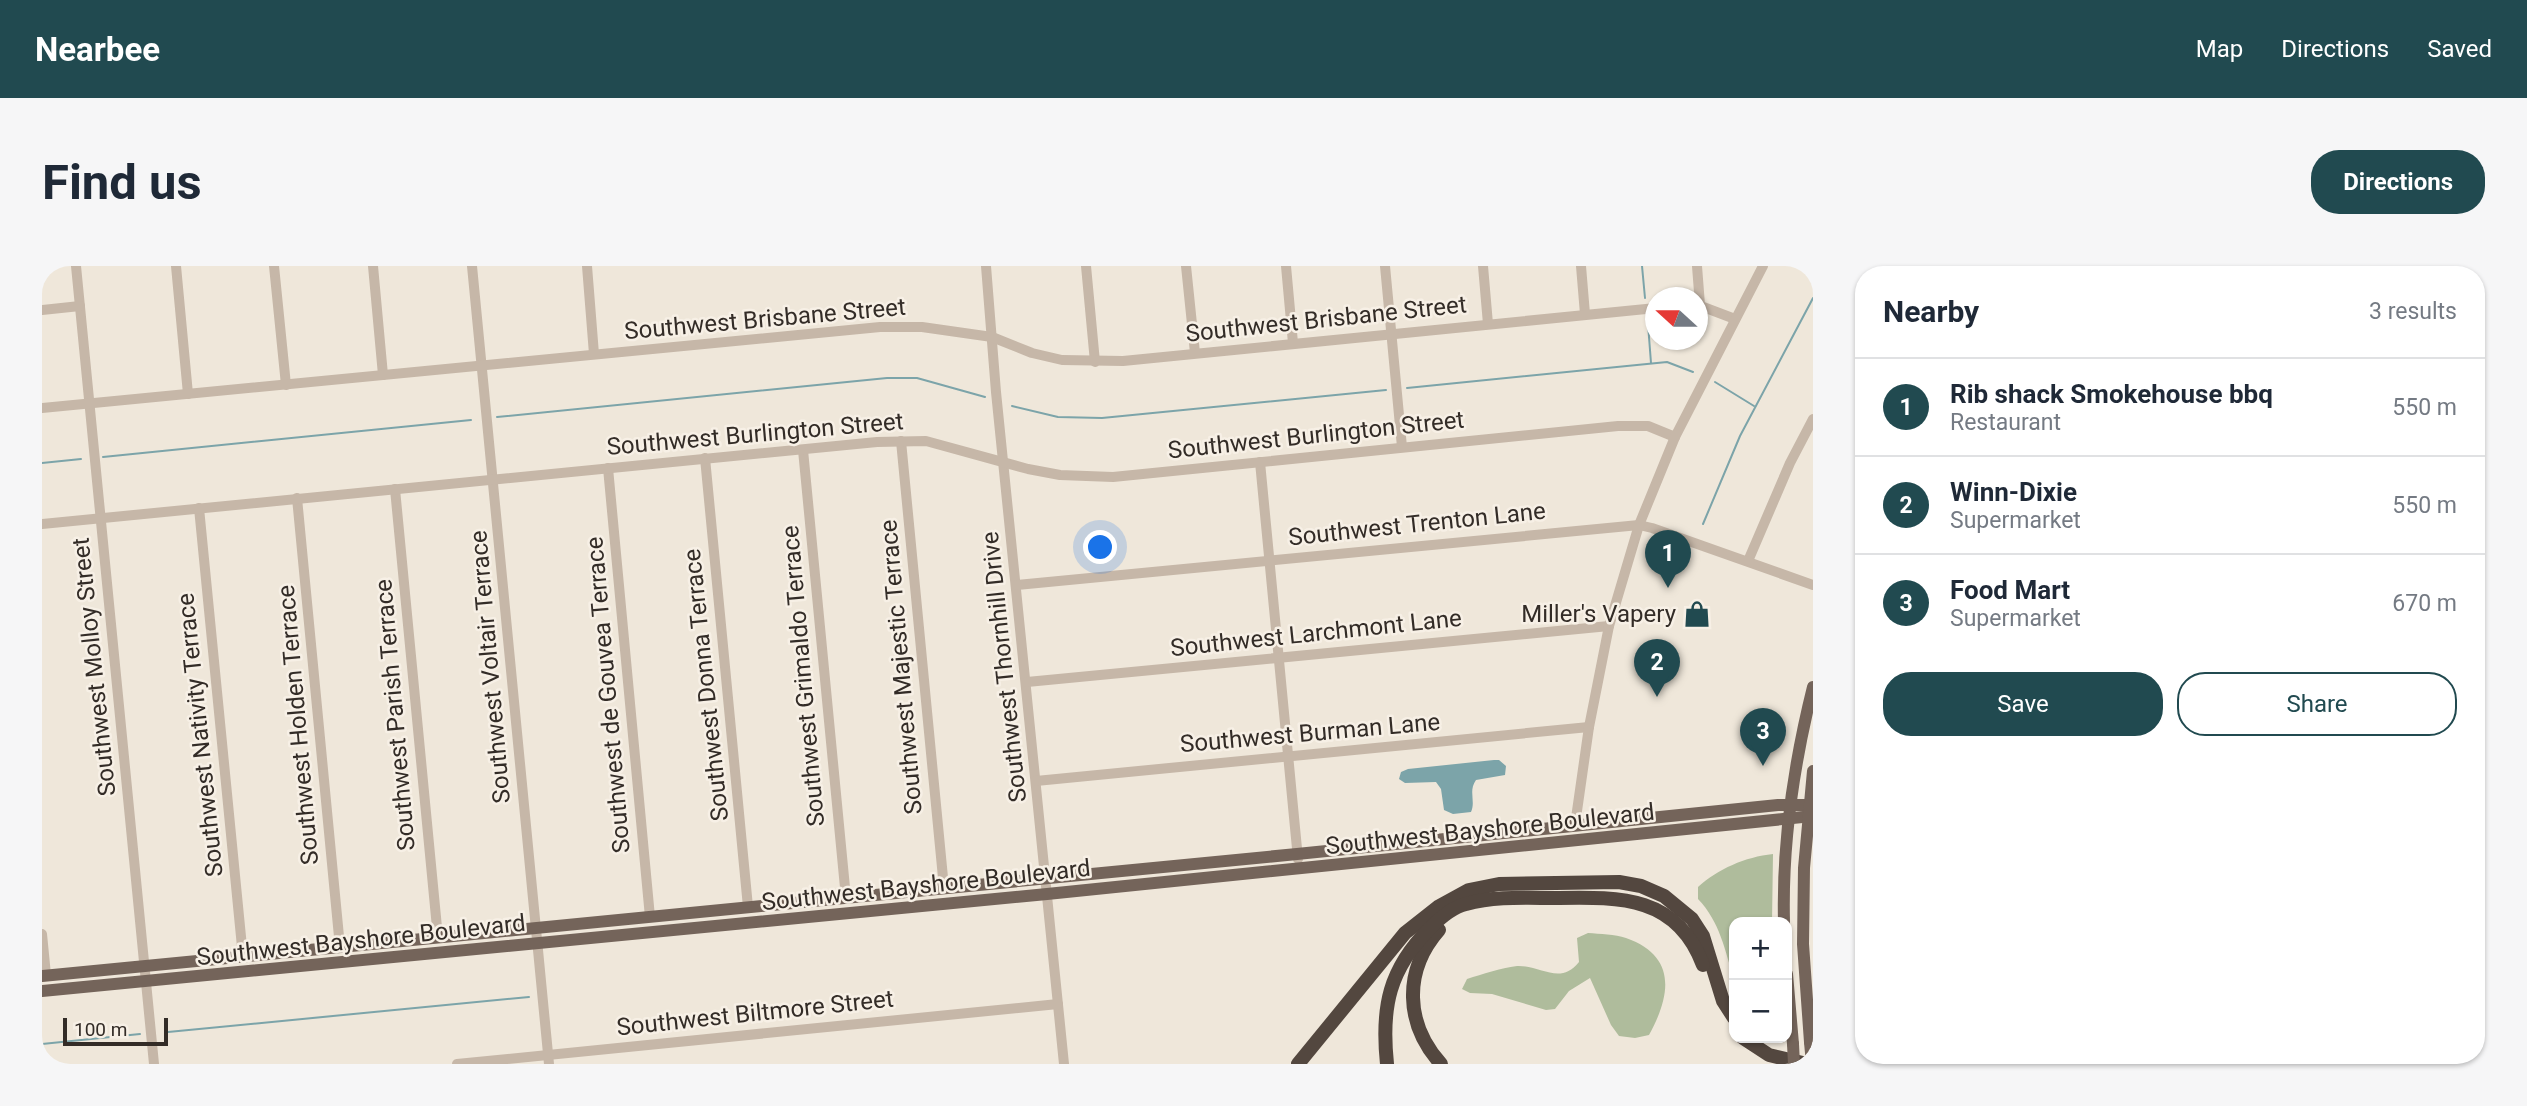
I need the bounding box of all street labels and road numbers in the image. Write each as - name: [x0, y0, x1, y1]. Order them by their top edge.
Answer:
- street label: Southwest Brisbane Street: [1184, 290, 1468, 348]
- street label: Southwest Brisbane Street: [623, 293, 907, 345]
- street label: Southwest Burlington Street: [1166, 406, 1466, 464]
- street label: Southwest Burlington Street: [605, 407, 905, 461]
- street label: Southwest Trenton Lane: [1287, 497, 1547, 551]
- street label: Southwest Majestic Terrace: [874, 518, 928, 816]
- street label: Southwest Grimaldo Terrace: [776, 524, 830, 828]
- street label: Southwest Voltair Terrace: [464, 529, 516, 805]
- street label: Southwest Thornhill Drive: [976, 530, 1032, 804]
- street label: Southwest Molloy Street: [66, 536, 121, 798]
- street label: Southwest de Gouvea Terrace: [580, 536, 636, 854]
- street label: Southwest Donna Terrace: [678, 547, 734, 823]
- street label: Southwest Parish Terrace: [369, 578, 421, 852]
- street label: Southwest Holden Terrace: [272, 584, 324, 866]
- street label: Southwest Nativity Terrace: [171, 592, 229, 878]
- street label: Southwest Larchmont Lane: [1169, 604, 1463, 662]
- street label: Southwest Burman Lane: [1179, 708, 1441, 758]
- street label: Southwest Bayshore Boulevard: [1324, 798, 1656, 860]
- street label: Southwest Bayshore Boulevard: [760, 854, 1092, 916]
- street label: Southwest Bayshore Boulevard: [195, 909, 527, 971]
- street label: Southwest Biltmore Street: [615, 985, 895, 1041]

